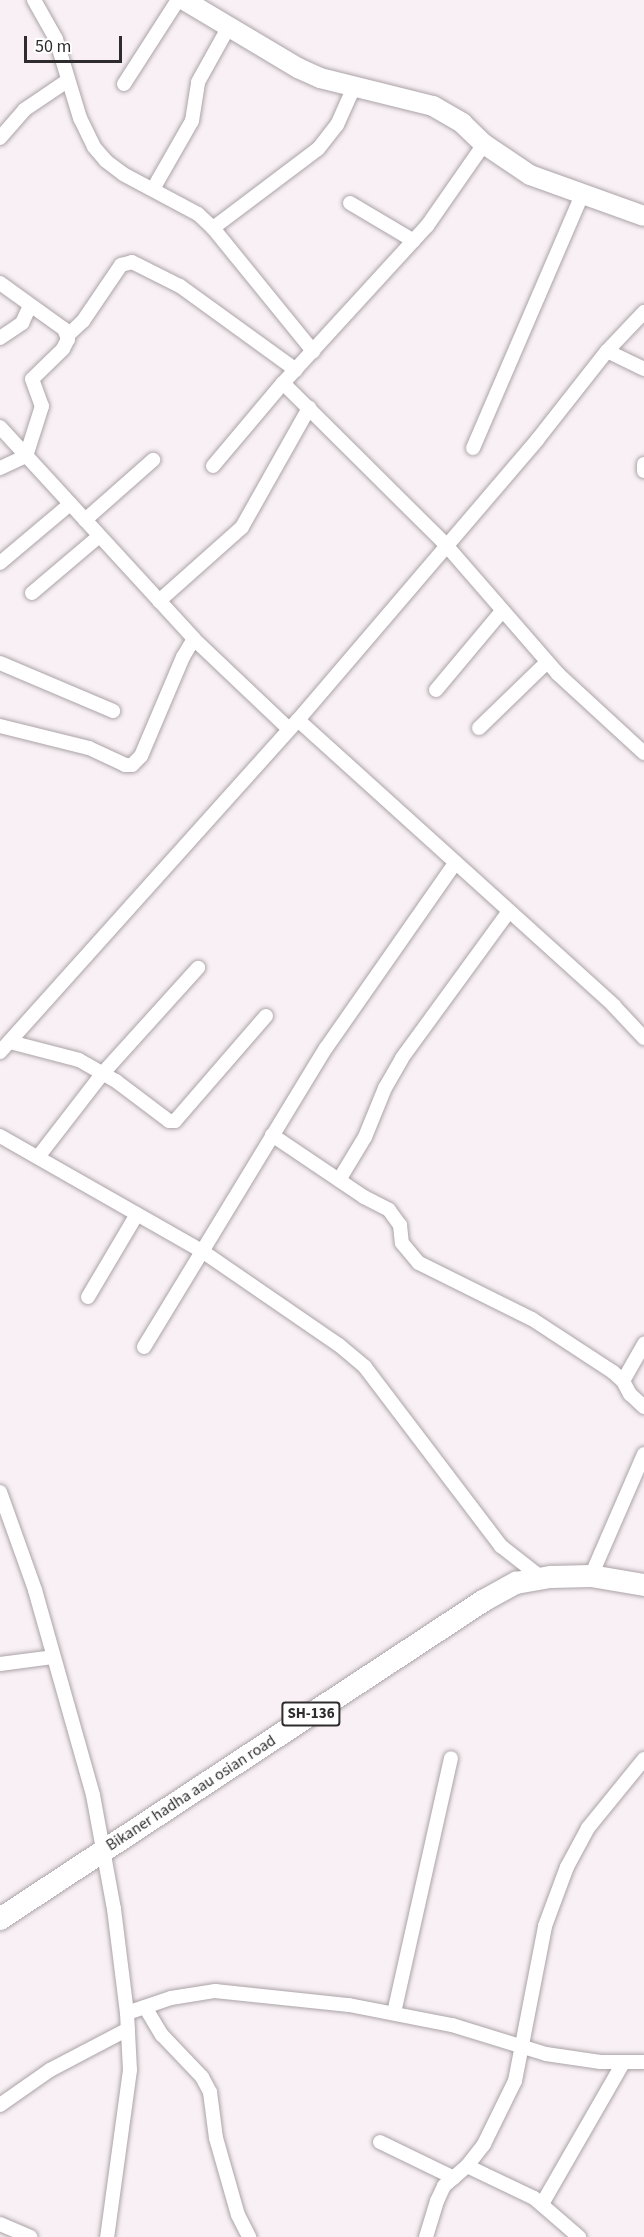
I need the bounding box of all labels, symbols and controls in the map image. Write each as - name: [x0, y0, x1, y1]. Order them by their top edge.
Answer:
- scale bar: [27, 24, 124, 62]
- text: 50 m: [35, 34, 71, 59]
- road number: SH-136: [281, 1702, 341, 1726]
- street label: Bikaner hadha aau osian road: [103, 1731, 279, 1855]

